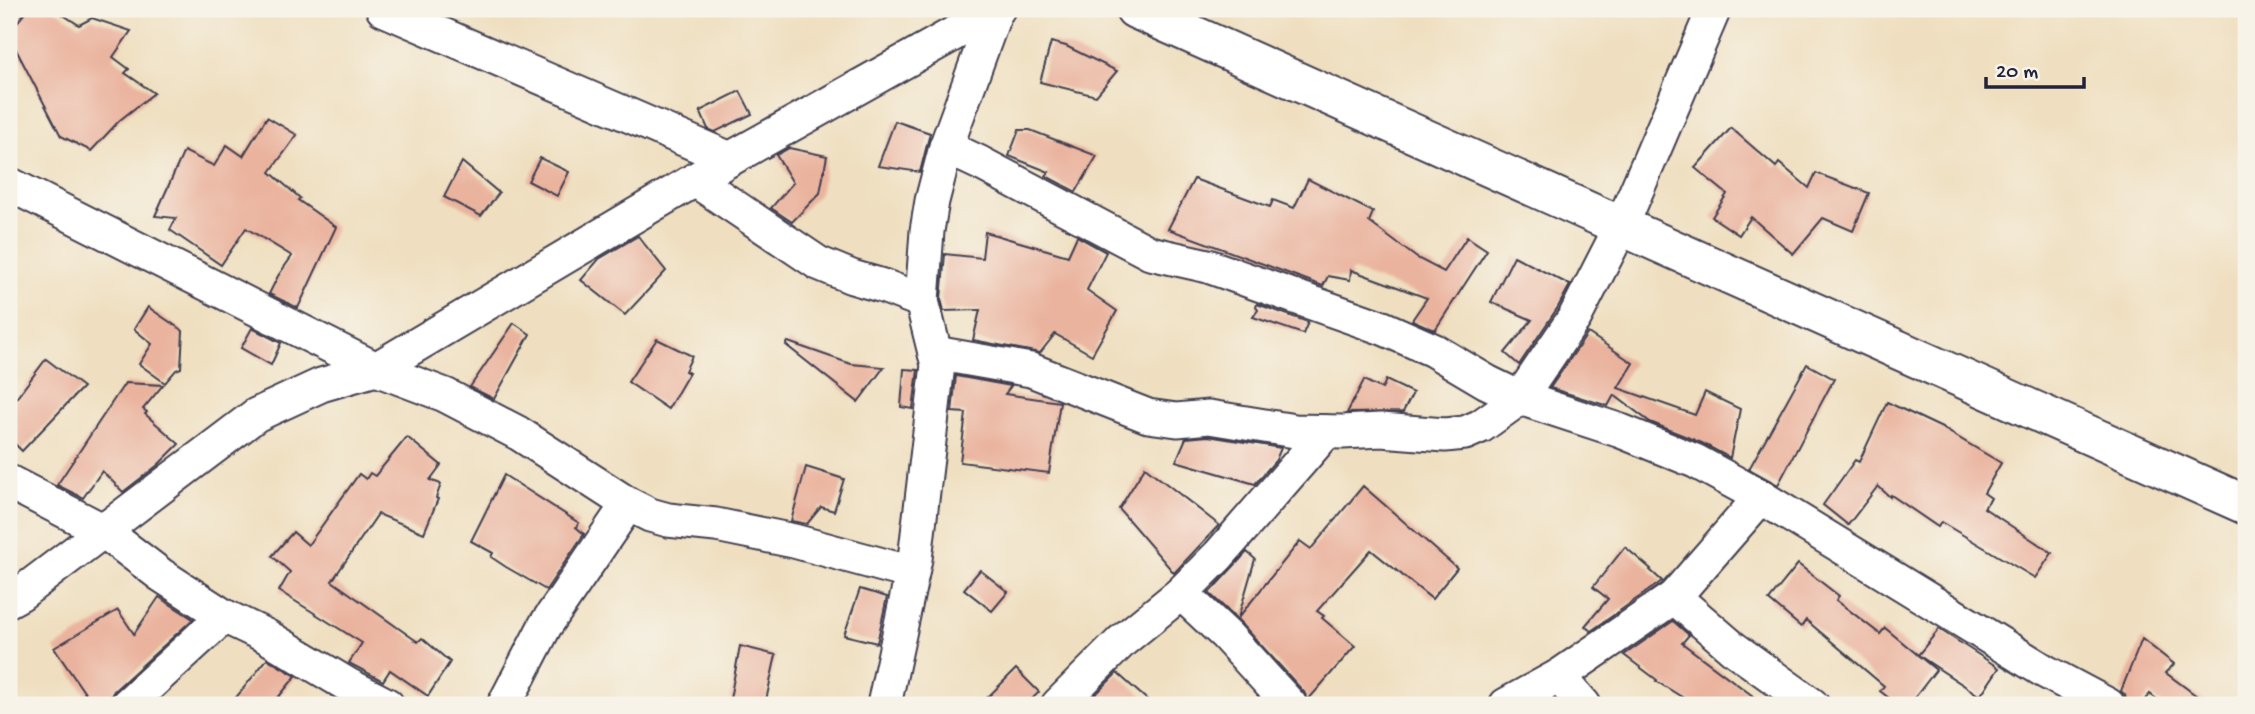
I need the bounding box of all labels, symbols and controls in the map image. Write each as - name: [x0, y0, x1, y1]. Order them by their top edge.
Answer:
- scale bar: [1986, 46, 2084, 90]
- text: 20 m: [1996, 61, 2038, 86]

